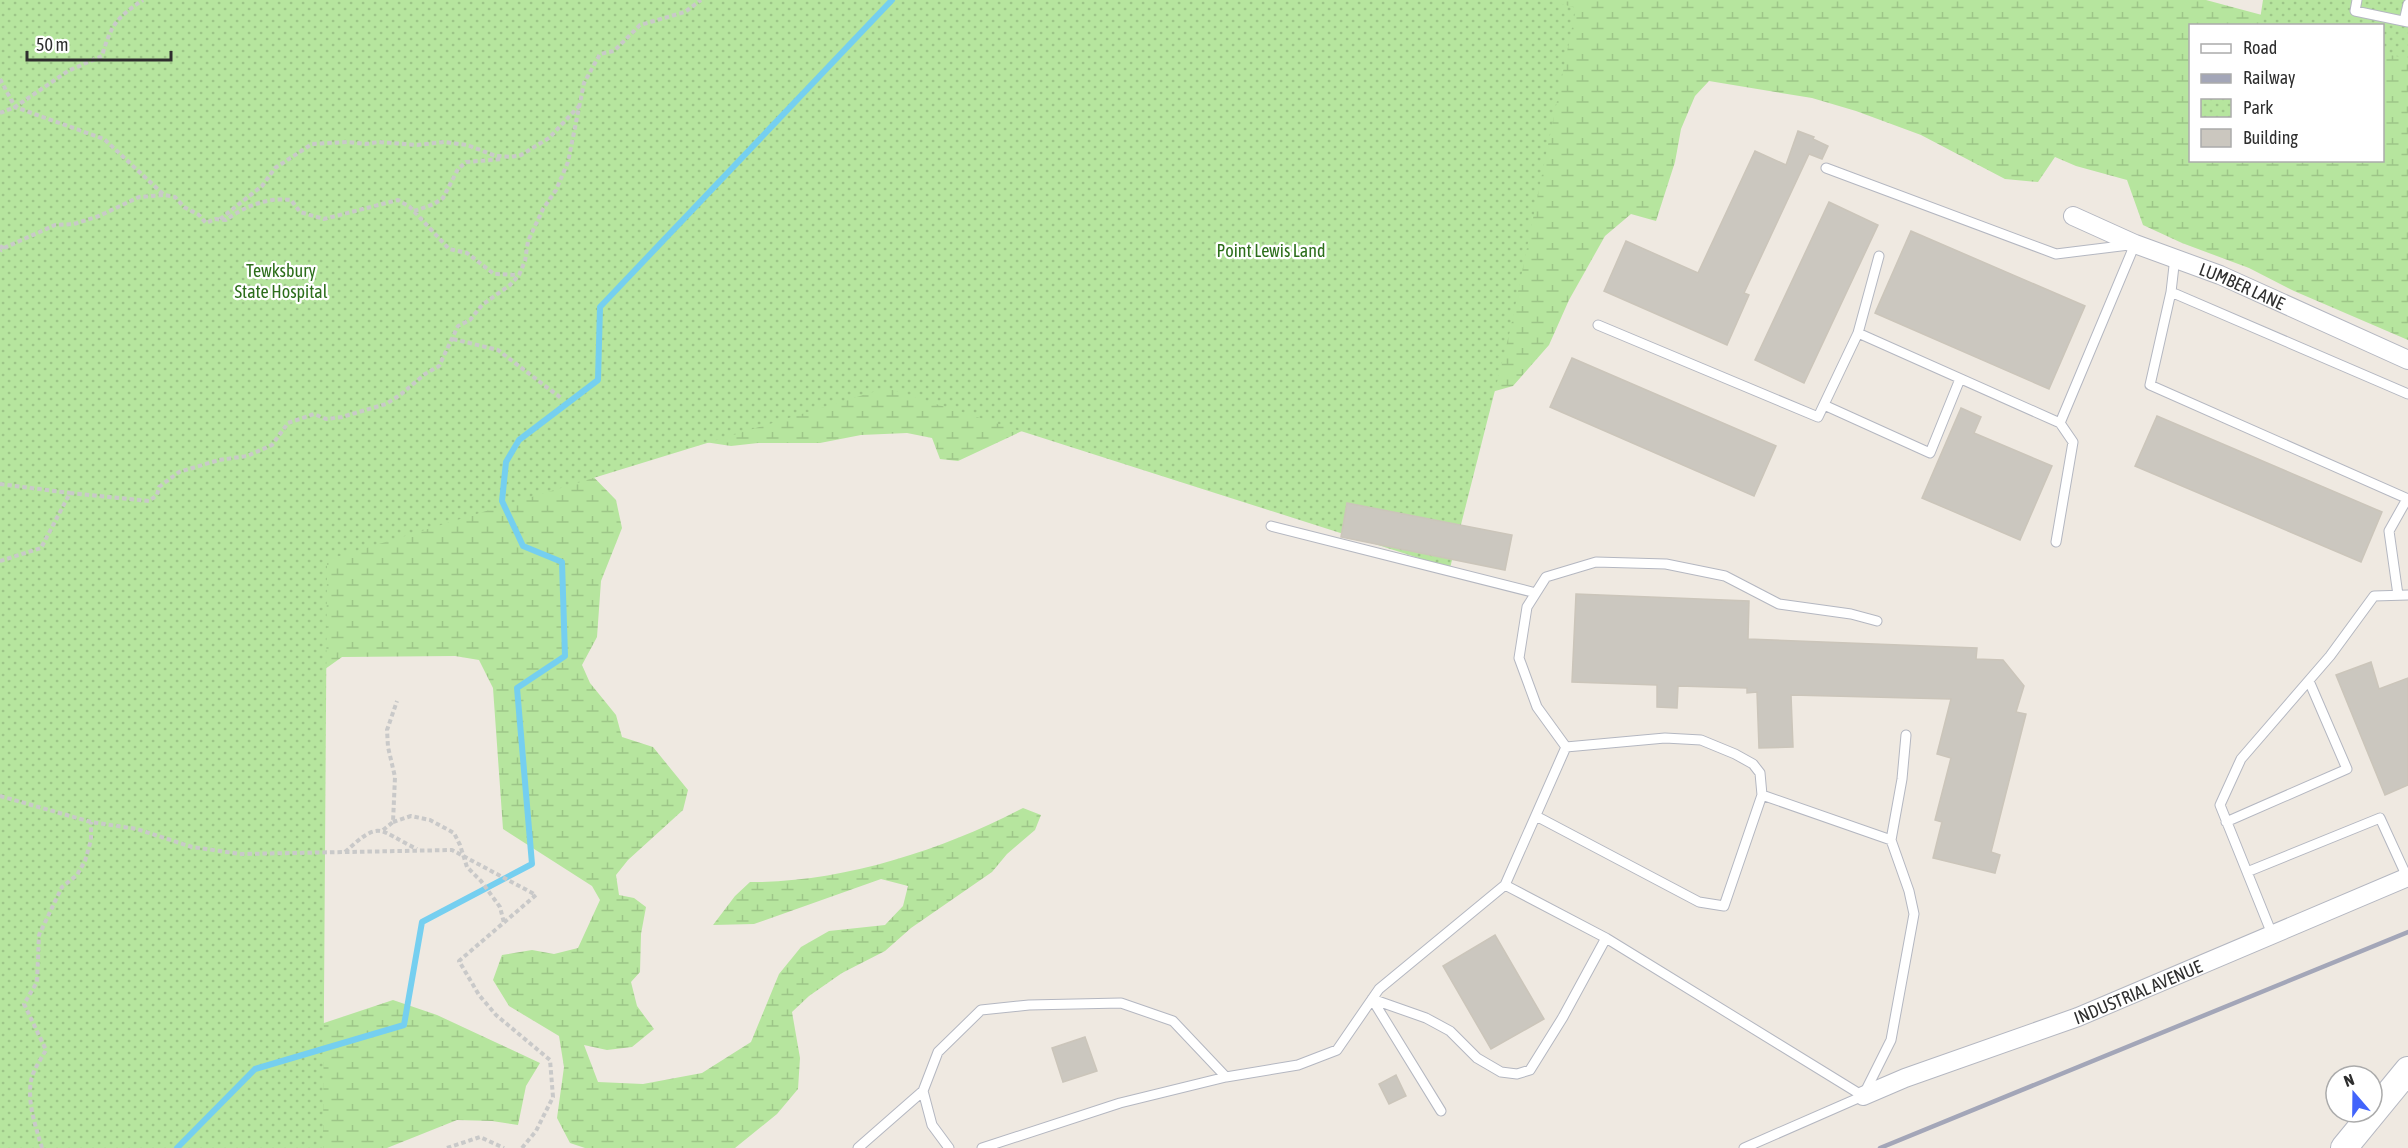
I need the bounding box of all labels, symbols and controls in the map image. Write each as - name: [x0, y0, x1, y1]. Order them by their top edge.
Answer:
- scale bar: [27, 24, 171, 62]
- legend: [2189, 24, 2384, 162]
- text: 50 m: [36, 34, 68, 55]
- text: Road: [2243, 37, 2277, 58]
- text: Railway: [2243, 67, 2295, 88]
- text: Park: [2243, 97, 2273, 118]
- text: Building: [2243, 127, 2298, 148]
- park label: Point Lewis Land: [1217, 240, 1325, 261]
- street label: LUMBER LANE: [2196, 258, 2289, 314]
- park label: Tewksbury State Hospital: [234, 260, 328, 302]
- street label: INDUSTRIAL AVENUE: [2071, 955, 2205, 1028]
- north arrow: [2324, 1064, 2384, 1124]
- text: N: [2341, 1070, 2356, 1090]

